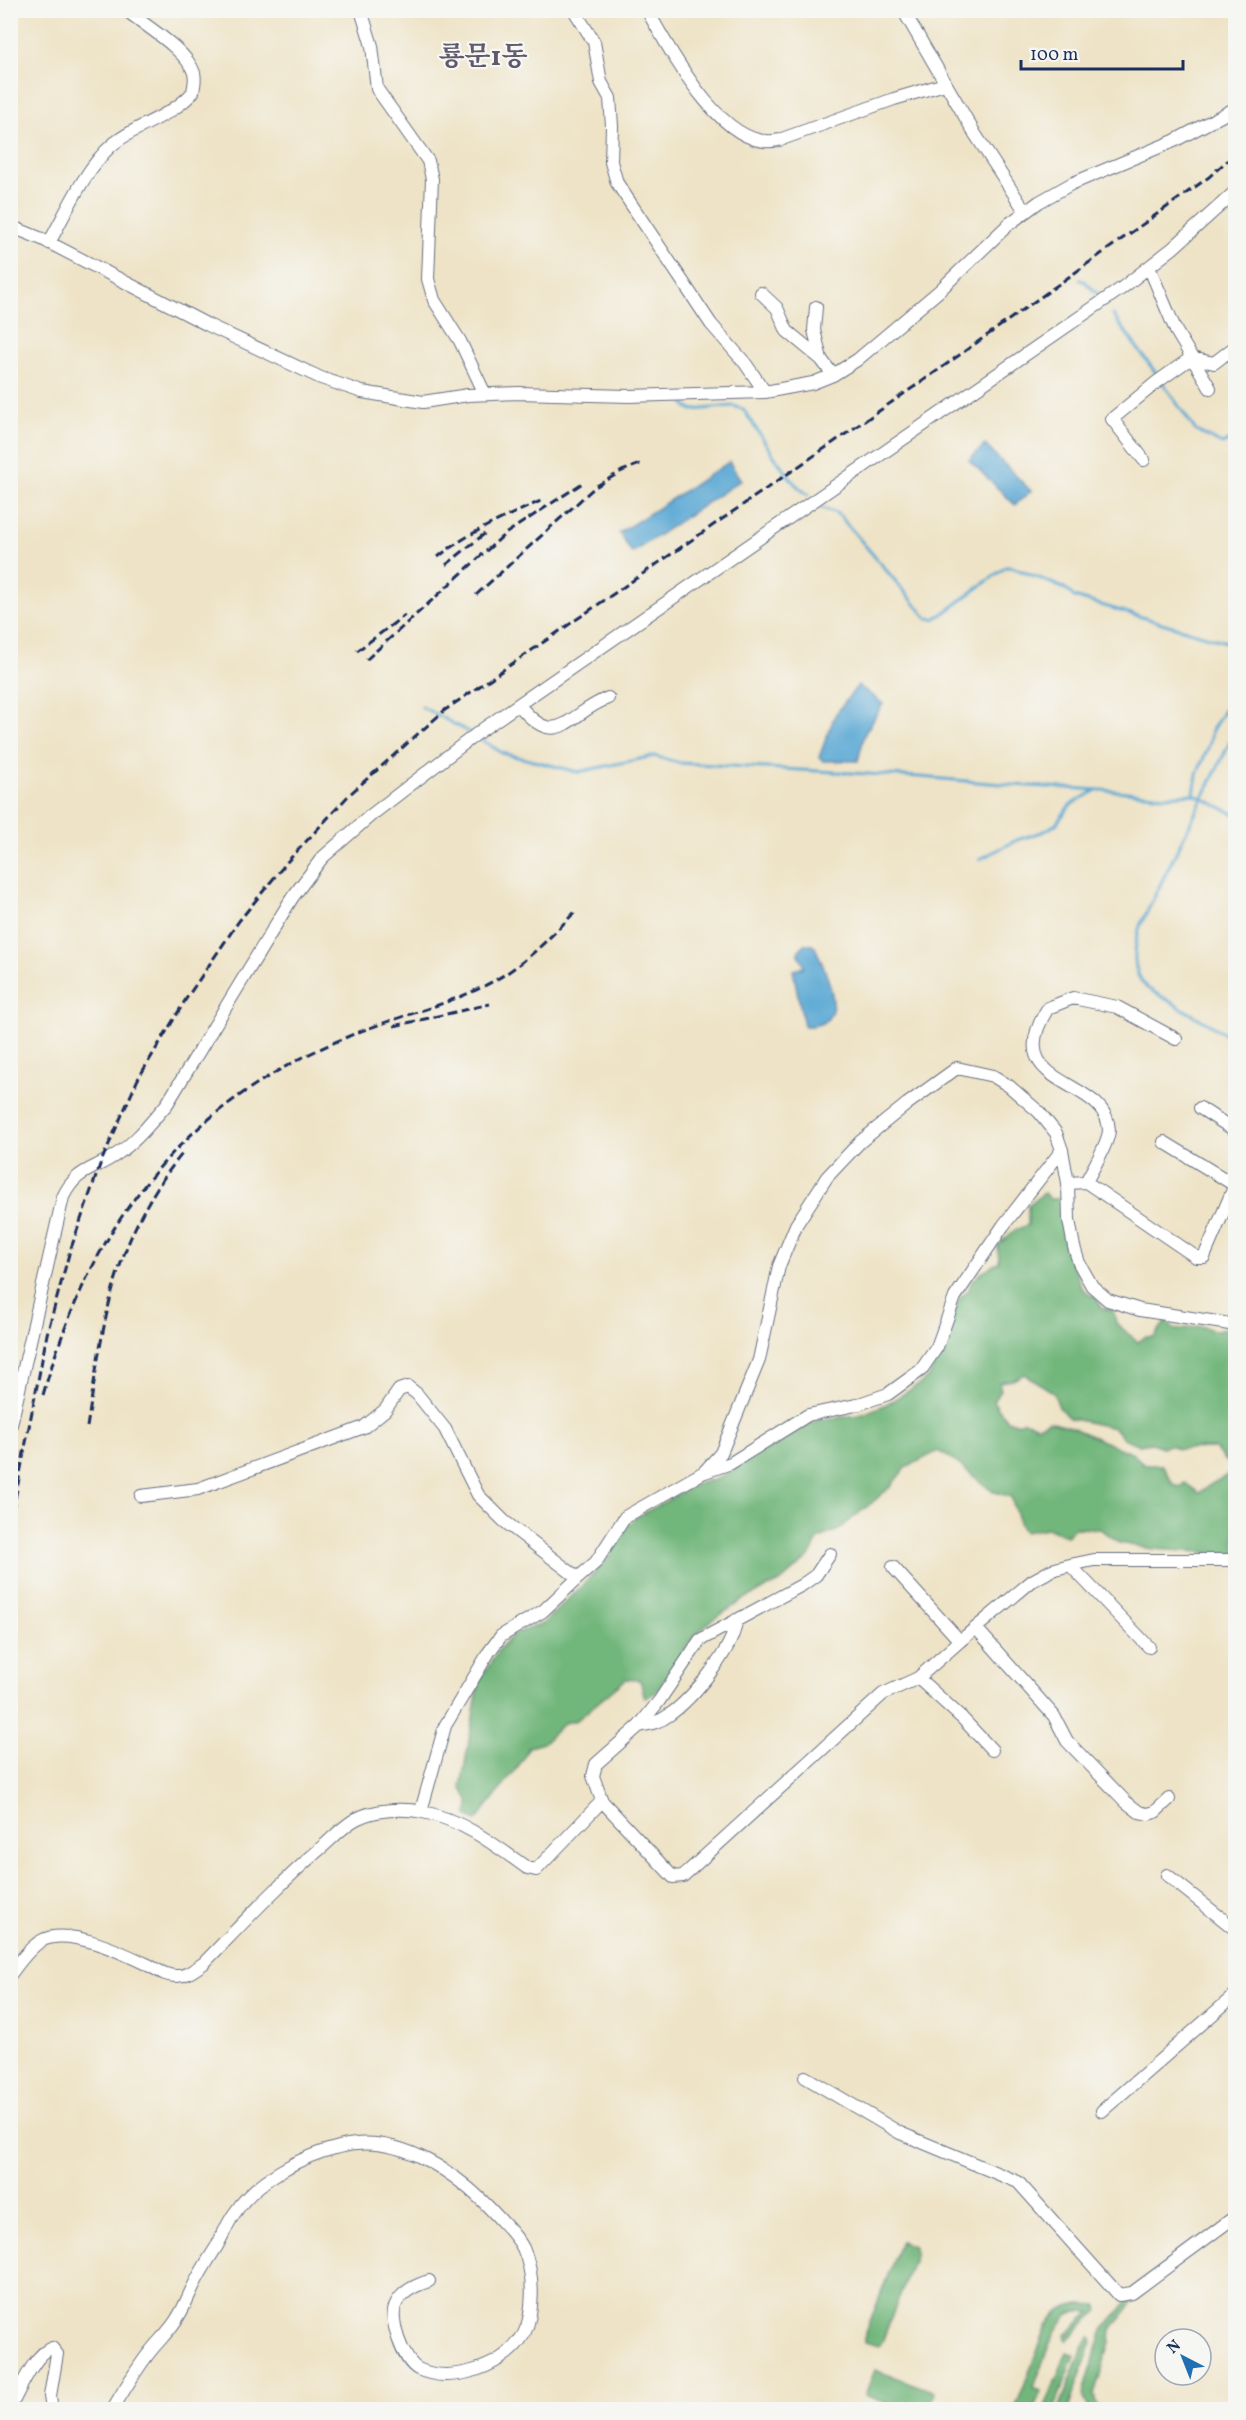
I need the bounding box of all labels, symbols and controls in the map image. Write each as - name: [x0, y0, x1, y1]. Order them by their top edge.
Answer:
- scale bar: [1021, 33, 1183, 71]
- district label: 룡문1동: [438, 39, 528, 77]
- text: 100 m: [1030, 43, 1079, 68]
- north arrow: [1153, 2327, 1213, 2387]
- text: N: [1163, 2335, 1186, 2359]

